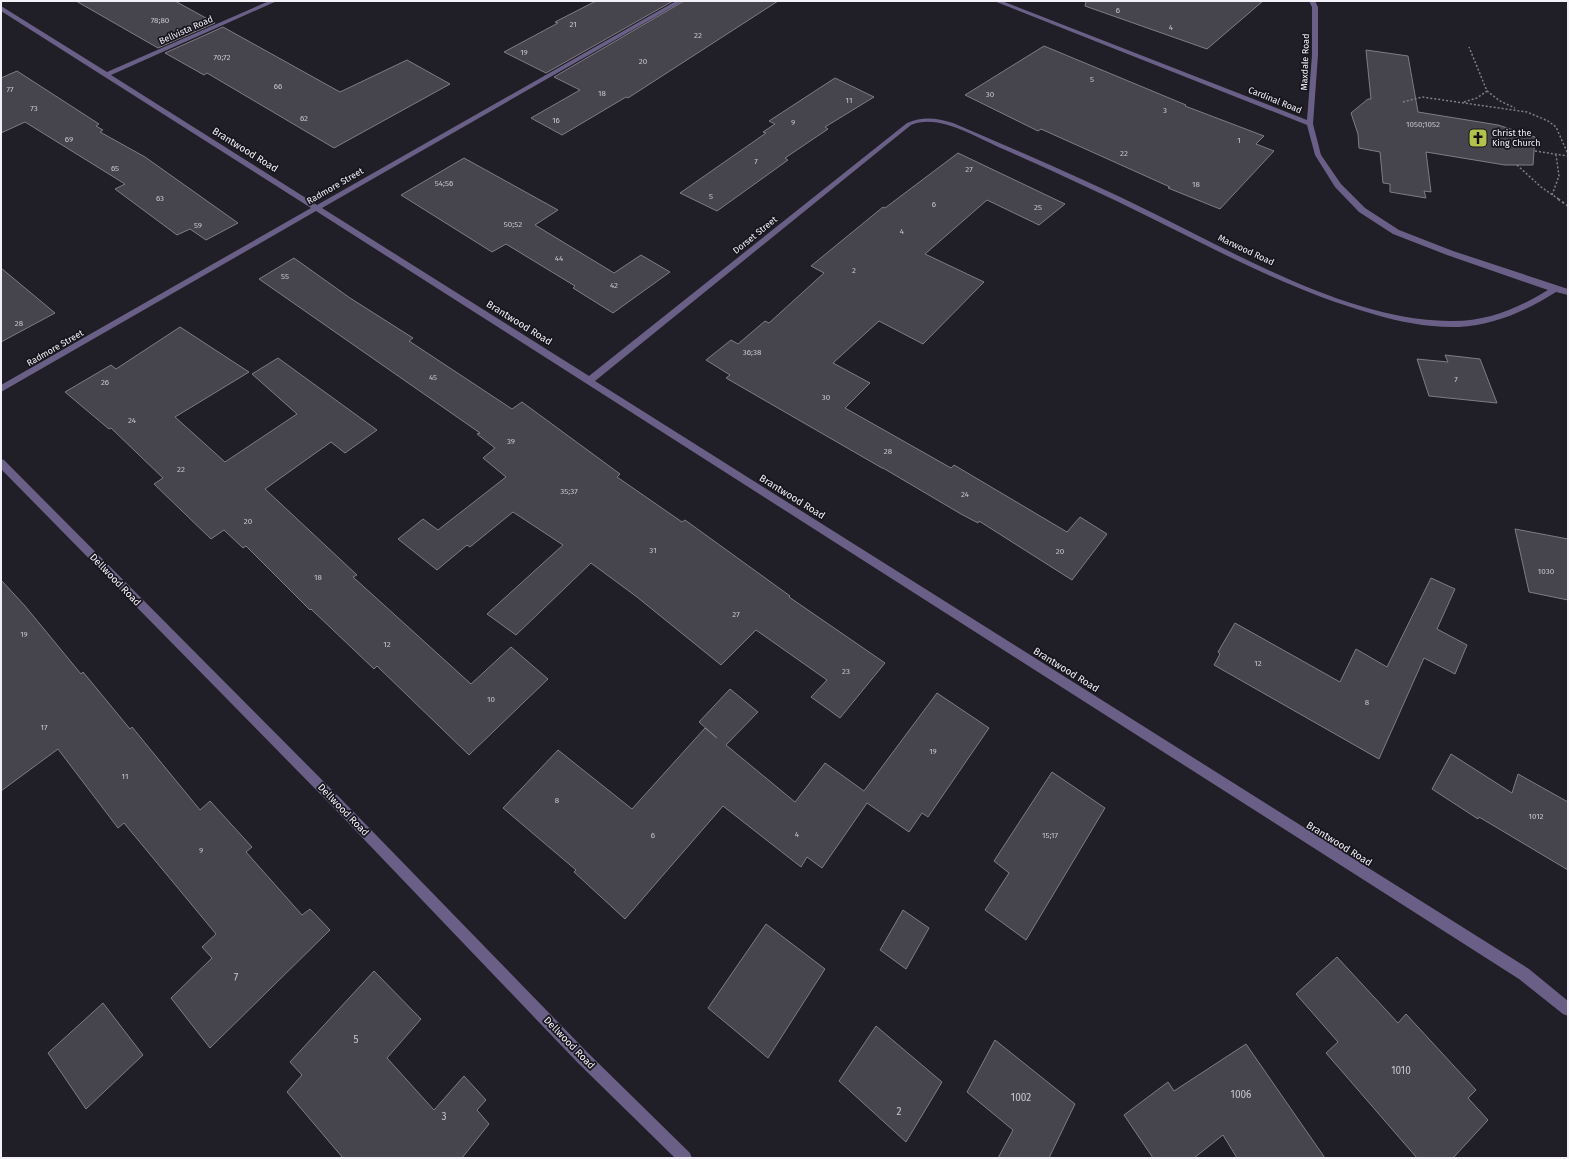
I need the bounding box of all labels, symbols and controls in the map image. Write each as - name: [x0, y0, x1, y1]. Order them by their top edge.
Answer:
- house number: 6: [1116, 6, 1120, 15]
- street label: Bellvista Road: [157, 14, 215, 46]
- house number: 78;80: [151, 16, 170, 25]
- house number: 21: [569, 20, 577, 29]
- house number: 4: [1169, 23, 1174, 32]
- house number: 22: [694, 31, 702, 40]
- street label: Maxdale Road: [1299, 33, 1311, 91]
- house number: 19: [520, 48, 528, 57]
- house number: 70;72: [213, 53, 231, 62]
- house number: 20: [639, 57, 648, 66]
- house number: 5: [1090, 75, 1094, 84]
- house number: 66: [274, 82, 282, 91]
- house number: 77: [6, 85, 14, 94]
- street label: Cardinal Road: [1247, 85, 1303, 115]
- house number: 18: [598, 89, 607, 98]
- house number: 30: [986, 90, 995, 99]
- house number: 11: [846, 96, 852, 105]
- house number: 73: [30, 104, 38, 113]
- house number: 3: [1163, 106, 1167, 115]
- house number: 62: [300, 114, 308, 123]
- house number: 16: [552, 116, 560, 125]
- house number: 9: [791, 118, 795, 127]
- house number: 1050;1052: [1406, 120, 1440, 129]
- street label: Brantwood Road: [210, 125, 280, 175]
- church icon: Christ the King Church: [1467, 127, 1489, 149]
- place label: Christ the King Church: [1492, 128, 1540, 148]
- house number: 69: [65, 135, 73, 144]
- house number: 1: [1237, 136, 1241, 145]
- house number: 22: [1120, 149, 1128, 158]
- house number: 7: [754, 157, 758, 166]
- house number: 65: [111, 164, 119, 173]
- street label: Radmore Street: [305, 165, 366, 206]
- house number: 27: [965, 165, 973, 174]
- house number: 54;56: [435, 179, 453, 188]
- house number: 18: [1192, 180, 1201, 189]
- house number: 5: [709, 192, 713, 201]
- house number: 63: [156, 194, 164, 203]
- house number: 6: [932, 200, 936, 209]
- house number: 25: [1034, 203, 1042, 212]
- street label: Dorset Street: [731, 214, 780, 256]
- house number: 50;52: [504, 220, 522, 229]
- house number: 59: [194, 221, 202, 230]
- house number: 4: [900, 227, 905, 236]
- street label: Marwood Road: [1216, 233, 1276, 267]
- house number: 44: [555, 254, 564, 263]
- house number: 2: [852, 266, 856, 275]
- house number: 55: [281, 272, 289, 281]
- house number: 42: [610, 281, 618, 290]
- street label: Brantwood Road: [484, 298, 554, 348]
- house number: 28: [15, 319, 24, 328]
- street label: Radmore Street: [25, 327, 86, 368]
- house number: 36;38: [743, 348, 762, 357]
- house number: 45: [429, 373, 437, 382]
- house number: 7: [1454, 375, 1458, 384]
- house number: 26: [101, 378, 109, 387]
- house number: 30: [822, 393, 831, 402]
- house number: 24: [128, 416, 137, 425]
- house number: 39: [507, 437, 515, 446]
- house number: 28: [884, 447, 893, 456]
- house number: 22: [177, 465, 185, 474]
- street label: Brantwood Road: [757, 472, 827, 522]
- house number: 35;37: [560, 487, 578, 496]
- house number: 24: [961, 490, 970, 499]
- house number: 20: [244, 517, 253, 526]
- house number: 31: [649, 546, 657, 555]
- house number: 20: [1056, 547, 1065, 556]
- street label: Dellwood Road: [87, 551, 143, 609]
- house number: 1030: [1538, 567, 1555, 576]
- house number: 18: [314, 573, 323, 582]
- house number: 27: [732, 610, 740, 619]
- house number: 19: [20, 630, 28, 639]
- house number: 12: [383, 640, 391, 649]
- street label: Brantwood Road: [1031, 645, 1101, 695]
- house number: 12: [1254, 659, 1262, 668]
- house number: 23: [842, 667, 850, 676]
- house number: 10: [487, 695, 495, 704]
- house number: 8: [1365, 698, 1370, 707]
- house number: 17: [40, 723, 48, 732]
- house number: 19: [929, 747, 937, 756]
- house number: 11: [122, 772, 128, 781]
- street label: Dellwood Road: [315, 781, 371, 839]
- house number: 8: [555, 796, 560, 805]
- house number: 1012: [1528, 812, 1544, 821]
- street label: Brantwood Road: [1304, 819, 1374, 869]
- house number: 4: [795, 830, 800, 839]
- house number: 6: [651, 831, 655, 840]
- house number: 15;17: [1042, 831, 1058, 840]
- house number: 9: [199, 846, 203, 855]
- house number: 7: [234, 972, 239, 984]
- street label: Dellwood Road: [541, 1014, 597, 1072]
- house number: 5: [353, 1034, 359, 1046]
- house number: 1010: [1391, 1065, 1411, 1077]
- house number: 1006: [1231, 1089, 1251, 1101]
- house number: 1002: [1011, 1092, 1031, 1104]
- house number: 2: [897, 1106, 902, 1118]
- house number: 3: [442, 1111, 447, 1123]

